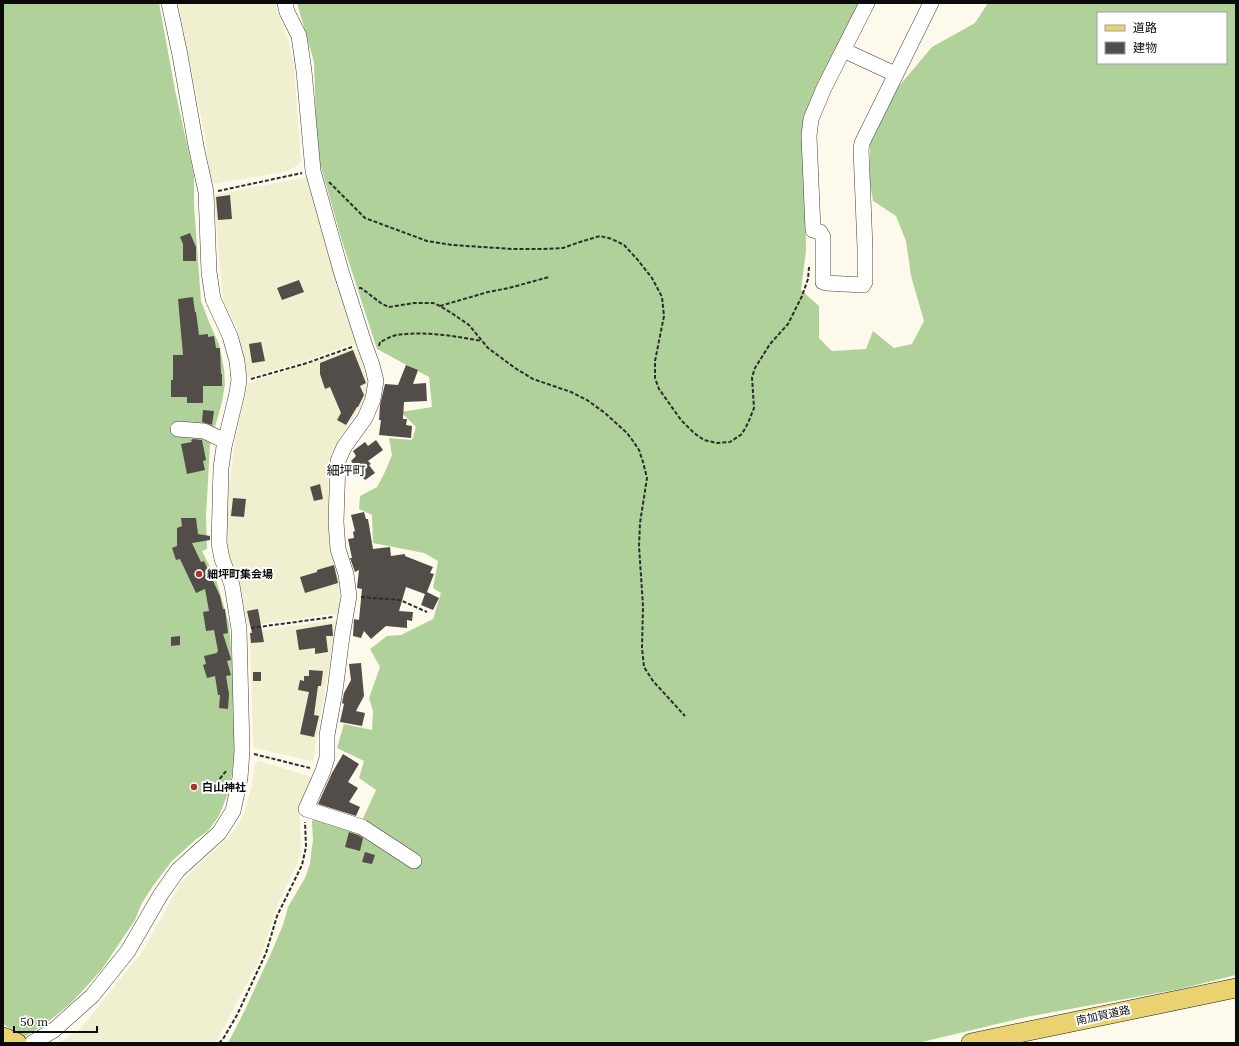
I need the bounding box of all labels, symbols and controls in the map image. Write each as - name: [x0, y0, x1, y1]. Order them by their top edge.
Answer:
- legend: [1097, 12, 1227, 64]
- text: 道路: [1133, 20, 1157, 35]
- text: 建物: [1133, 40, 1157, 55]
- district label: 細坪町: [326, 462, 366, 479]
- place label: 細坪町集会場: [207, 567, 273, 581]
- marker: 細坪町集会場: [194, 569, 204, 579]
- place label: 白山神社: [202, 780, 246, 794]
- marker: 白山神社: [189, 782, 199, 792]
- street label: 南加賀道路: [1075, 1002, 1131, 1028]
- scale bar: [14, 1008, 97, 1034]
- text: 50 m: [20, 1014, 48, 1029]

